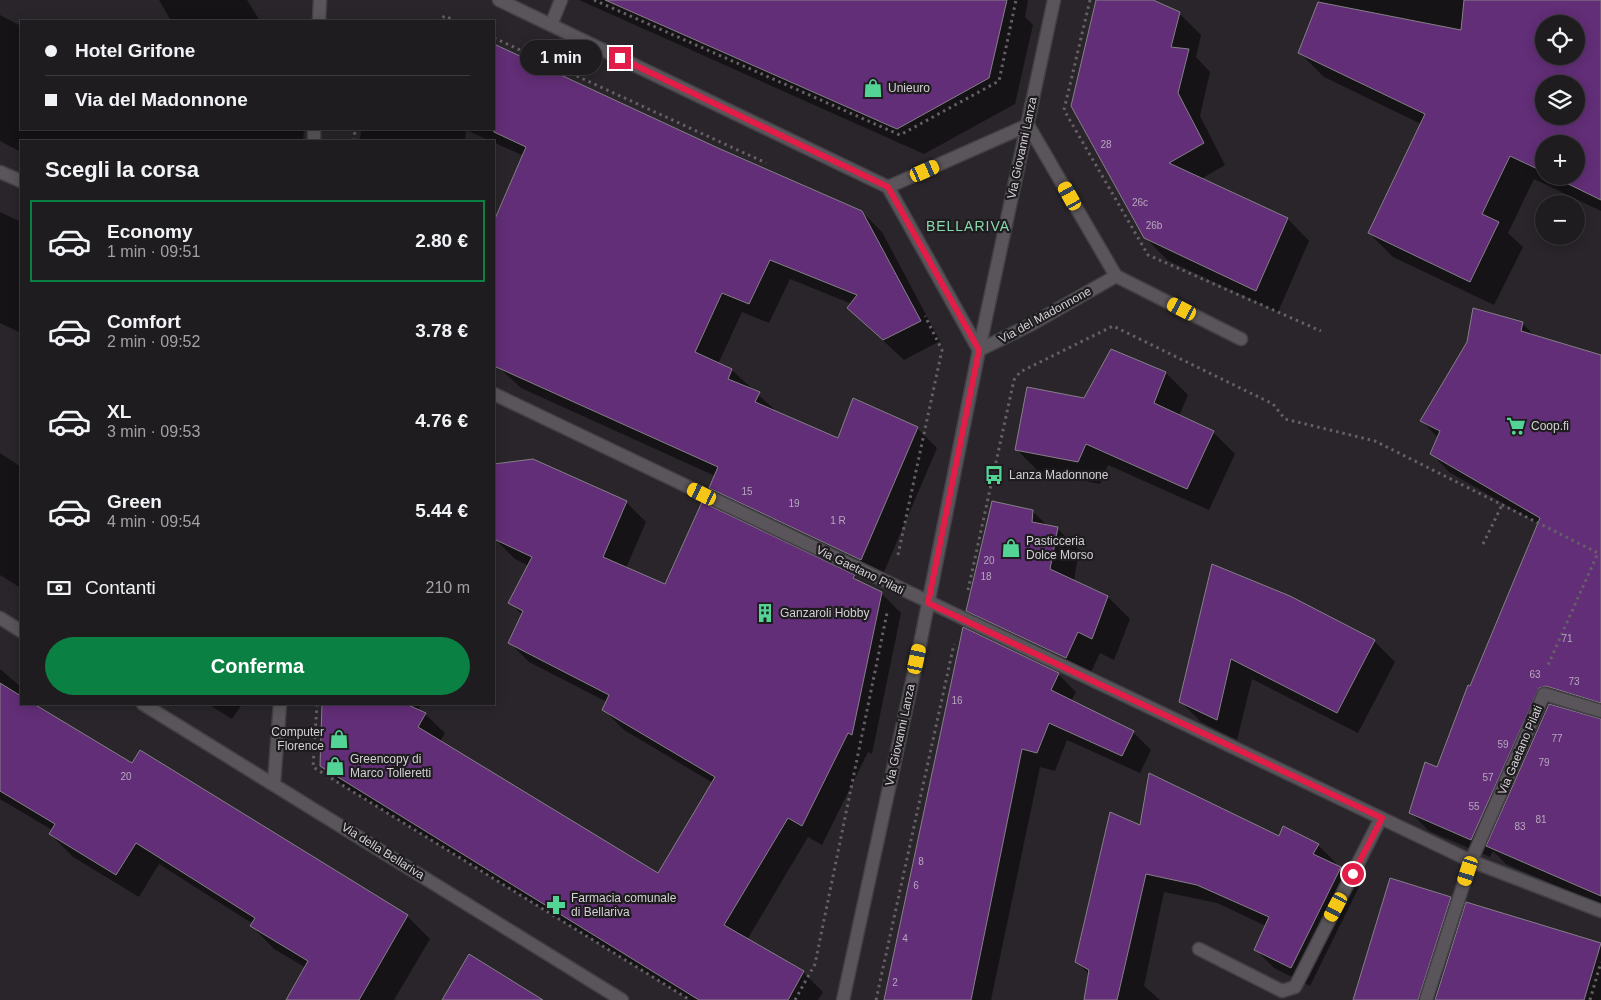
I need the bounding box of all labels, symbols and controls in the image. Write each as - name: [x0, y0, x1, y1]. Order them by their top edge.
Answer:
- map controls: [1535, 15, 1585, 245]
- button: locate: [1535, 15, 1585, 65]
- text: Hotel Grifone: [75, 40, 195, 61]
- callout: 1 min: [520, 40, 602, 76]
- route end: [609, 47, 631, 69]
- text: 1 min: [540, 49, 582, 66]
- button: layers: [1535, 75, 1585, 125]
- shop icon: Unieuro: [862, 77, 884, 99]
- place label: Unieuro: [888, 81, 930, 95]
- text: Via del Madonnone: [75, 89, 248, 110]
- street label: Via Giovanni Lanza: [1004, 95, 1040, 200]
- button: +: [1535, 135, 1585, 185]
- house number: 28: [1100, 139, 1112, 150]
- text: Scegli la corsa: [45, 157, 199, 182]
- car: [908, 158, 941, 184]
- car: [1056, 179, 1083, 213]
- button: −: [1535, 195, 1585, 245]
- house number: 26c: [1132, 197, 1148, 208]
- district label: BELLARIVA: [926, 218, 1010, 234]
- icon: car: [47, 219, 92, 264]
- house number: 26b: [1146, 220, 1163, 231]
- text: Economy: [107, 221, 193, 242]
- text: 2.80 €: [415, 230, 468, 251]
- text: 1 min · 09:51: [107, 243, 200, 260]
- street label: Via del Madonnone: [996, 284, 1094, 346]
- car: [1165, 296, 1198, 322]
- icon: car: [47, 309, 92, 354]
- text: Comfort: [107, 311, 181, 332]
- text: 3.78 €: [415, 320, 468, 341]
- text: 2 min · 09:52: [107, 333, 200, 350]
- icon: car: [47, 399, 92, 444]
- text: XL: [107, 401, 131, 422]
- text: 4.76 €: [415, 410, 468, 431]
- supermarket icon: Coop.fi: [1505, 415, 1527, 437]
- place label: Coop.fi: [1531, 419, 1569, 433]
- text: 3 min · 09:53: [107, 423, 200, 440]
- bus stop icon: Lanza Madonnone: [983, 464, 1005, 486]
- place label: Lanza Madonnone: [1009, 468, 1109, 482]
- car: [685, 481, 718, 507]
- house number: 15: [741, 486, 753, 497]
- icon: car: [47, 489, 92, 534]
- text: Green: [107, 491, 162, 512]
- house number: 19: [788, 498, 800, 509]
- text: 5.44 €: [415, 500, 468, 521]
- text: 4 min · 09:54: [107, 513, 200, 530]
- house number: 1 R: [830, 515, 846, 526]
- place label: Pasticceria Dolce Morso: [1026, 534, 1094, 562]
- shop icon: Pasticceria Dolce Morso: [1000, 537, 1022, 559]
- street label: Via Gaetano Pilati: [814, 543, 906, 597]
- house number: 20: [983, 555, 995, 566]
- house number: 18: [980, 571, 992, 582]
- icon: cash: [45, 574, 73, 602]
- text: Contanti: [85, 577, 156, 598]
- text: 210 m: [426, 579, 470, 596]
- building icon: Ganzaroli Hobby: [754, 602, 776, 624]
- place label: Ganzaroli Hobby: [780, 606, 869, 620]
- house number: 71: [1561, 633, 1573, 644]
- button: Conferma: [45, 637, 470, 695]
- car: [906, 643, 927, 675]
- house number: 63: [1529, 669, 1541, 680]
- house number: 73: [1568, 676, 1580, 687]
- street label: Via Giovanni Lanza: [882, 682, 918, 787]
- house number: 16: [951, 695, 963, 706]
- street label: Via Gaetano Pilati: [1495, 703, 1545, 797]
- place label: Computer Florence: [271, 725, 324, 753]
- shop icon: Computer Florence: [328, 728, 350, 750]
- house number: 77: [1551, 733, 1563, 744]
- house number: 59: [1497, 739, 1509, 750]
- place label: Greencopy di Marco Tolleretti: [350, 752, 431, 780]
- shop icon: Greencopy di Marco Tolleretti: [324, 755, 346, 777]
- house number: 79: [1538, 757, 1550, 768]
- house number: 20: [120, 771, 132, 782]
- house number: 57: [1482, 772, 1494, 783]
- house number: 55: [1468, 801, 1480, 812]
- house number: 81: [1535, 814, 1547, 825]
- street label: Via della Bellariva: [339, 820, 427, 882]
- house number: 83: [1514, 821, 1526, 832]
- car: [1456, 854, 1479, 888]
- house number: 8: [918, 856, 924, 867]
- route start: [1342, 863, 1364, 885]
- house number: 6: [913, 880, 919, 891]
- car: [1322, 890, 1349, 924]
- place label: Farmacia comunale di Bellariva: [571, 891, 677, 919]
- pharmacy icon: Farmacia comunale di Bellariva: [545, 894, 567, 916]
- house number: 4: [902, 933, 908, 944]
- house number: 2: [892, 977, 898, 988]

